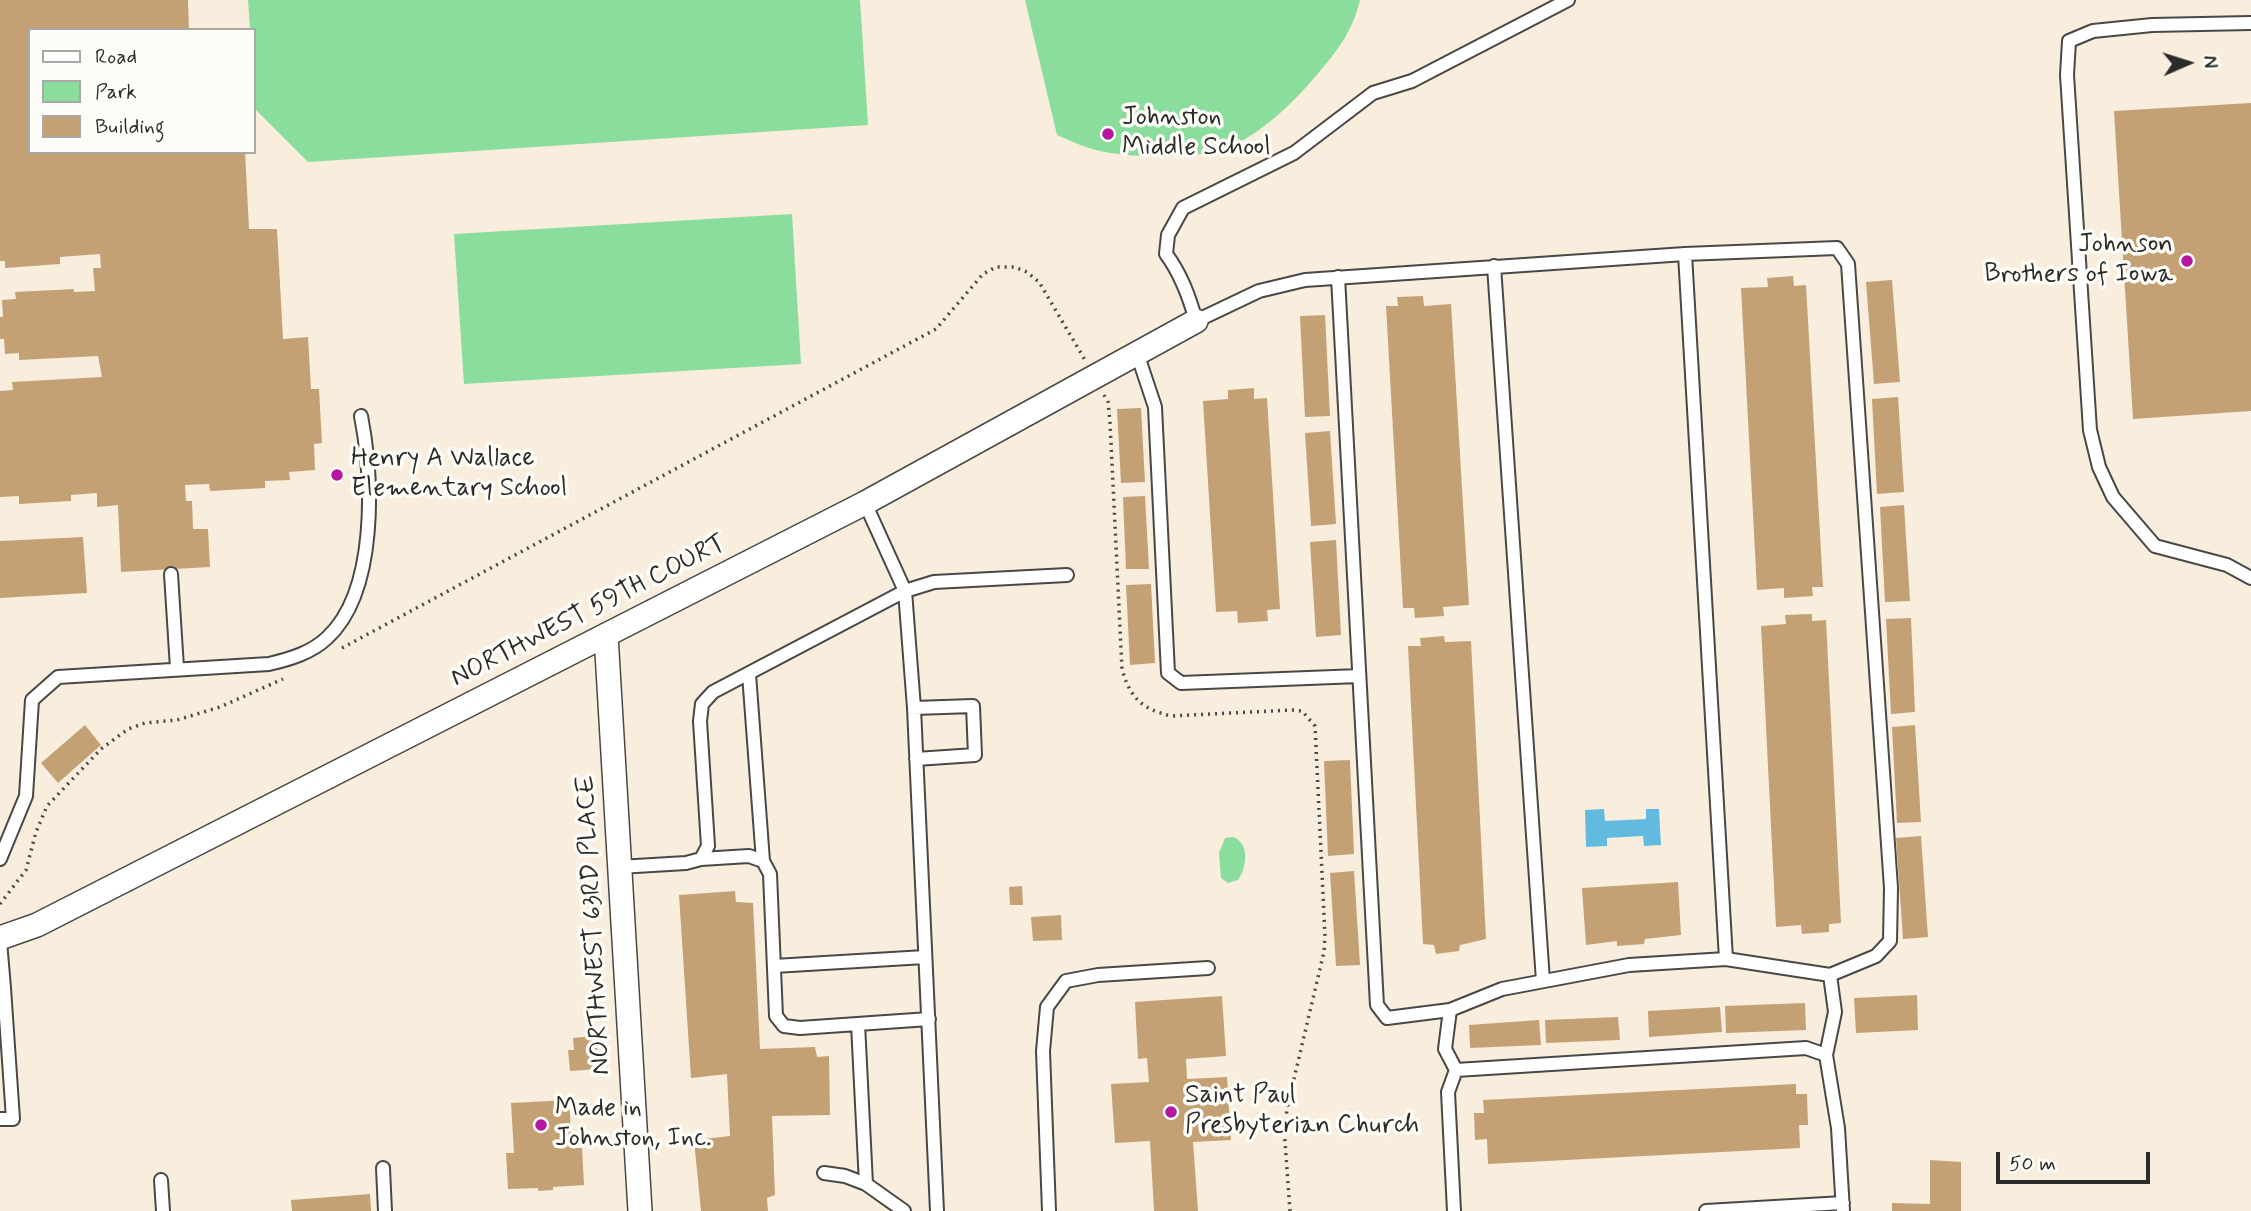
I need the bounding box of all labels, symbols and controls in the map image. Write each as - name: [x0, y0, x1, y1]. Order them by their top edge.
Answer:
- legend: [28, 28, 256, 154]
- north arrow: [2153, 28, 2223, 98]
- text: Road: [95, 43, 137, 71]
- text: N: [2197, 55, 2222, 69]
- text: Park: [95, 78, 137, 106]
- place label: Johnston Middle School: [1122, 103, 1271, 164]
- text: Building: [95, 113, 165, 141]
- marker: Johnston Middle School: [1100, 126, 1116, 142]
- place label: Johnson Brothers of Iowa: [1984, 230, 2173, 292]
- marker: Johnson Brothers of Iowa: [2179, 253, 2195, 269]
- place label: Henry A Wallace Elementary School: [351, 444, 567, 505]
- marker: Henry A Wallace Elementary School: [329, 467, 345, 483]
- street label: NORTHWEST 59TH COURT: [446, 529, 732, 695]
- street label: NORTHWEST 63RD PLACE: [572, 774, 618, 1076]
- place label: Saint Paul Presbyterian Church: [1185, 1081, 1419, 1142]
- place label: Made in Johnston, Inc.: [555, 1094, 711, 1156]
- marker: Saint Paul Presbyterian Church: [1163, 1104, 1179, 1120]
- marker: Made in Johnston, Inc.: [533, 1117, 549, 1133]
- scale bar: [1999, 1138, 2153, 1182]
- text: 50 m: [2009, 1150, 2056, 1178]

